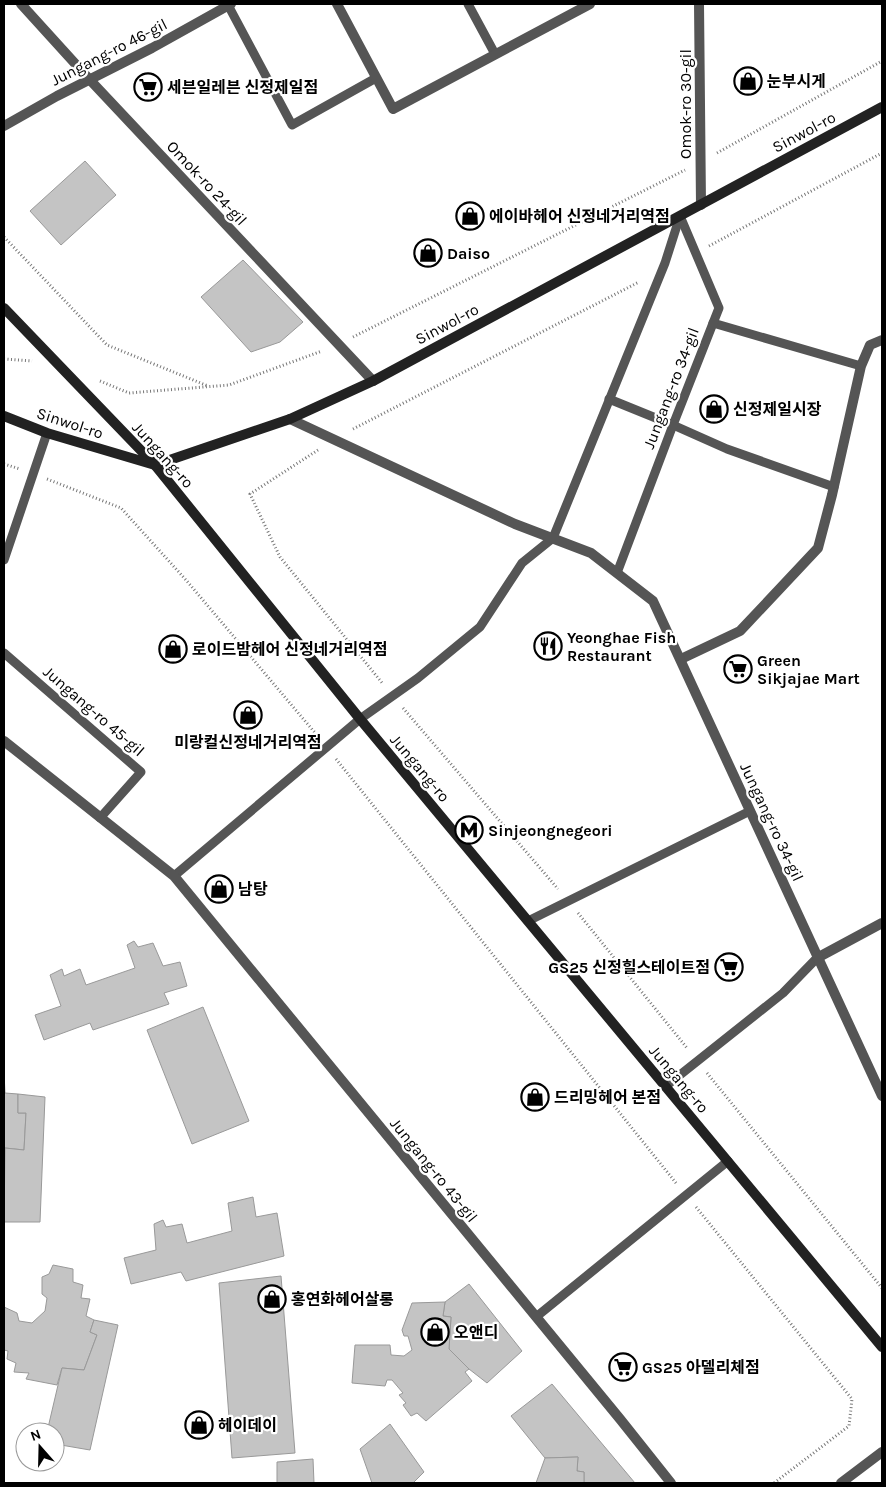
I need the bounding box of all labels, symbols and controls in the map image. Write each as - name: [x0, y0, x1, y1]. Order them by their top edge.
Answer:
- street label: Jungang-ro 46-gil: [48, 14, 170, 90]
- street label: Omok-ro 30-gil: [676, 49, 695, 159]
- shop icon: 눈부시게: [733, 66, 763, 96]
- supermarket icon: 세븐일레븐 신정제일점: [133, 72, 163, 102]
- place label: 눈부시게: [767, 72, 826, 91]
- place label: 세븐일레븐 신정제일점: [167, 78, 318, 97]
- street label: Sinwol-ro: [769, 107, 839, 157]
- street label: Omok-ro 24-gil: [163, 137, 251, 229]
- shop icon: 에이바헤어 신정네거리역점: [455, 201, 485, 231]
- place label: 에이바헤어 신정네거리역점: [489, 207, 670, 226]
- shop icon: Daiso: [413, 238, 443, 268]
- place label: Daiso: [447, 244, 490, 263]
- street label: Sinwol-ro: [412, 299, 482, 349]
- street label: Jungang-ro 34-gil: [639, 325, 703, 451]
- shop icon: 신정제일시장: [699, 394, 729, 424]
- place label: 신정제일시장: [733, 400, 822, 419]
- street label: Sinwol-ro: [34, 403, 106, 443]
- street label: Jungang-ro: [128, 418, 198, 492]
- place label: Yeonghae Fish Restaurant: [567, 628, 676, 665]
- restaurant icon: Yeonghae Fish Restaurant: [533, 631, 563, 661]
- shop icon: 로이드밤헤어 신정네거리역점: [158, 634, 188, 664]
- place label: 로이드밤헤어 신정네거리역점: [192, 640, 387, 659]
- place label: Green Sikjajae Mart: [757, 651, 860, 688]
- supermarket icon: Green Sikjajae Mart: [723, 654, 753, 684]
- street label: Jungang-ro 45-gil: [39, 662, 149, 760]
- shop icon: 미랑컬신정네거리역점: [233, 700, 263, 730]
- street label: Jungang-ro: [386, 730, 454, 806]
- place label: 미랑컬신정네거리역점: [174, 733, 322, 752]
- street label: Jungang-ro 34-gil: [736, 760, 808, 884]
- metro station icon: Sinjeongnegeori: [454, 815, 484, 845]
- place label: Sinjeongnegeori: [488, 821, 612, 840]
- shop icon: 남탕: [204, 874, 234, 904]
- place label: 남탕: [238, 880, 268, 899]
- supermarket icon: GS25 신정힐스테이트점: [714, 952, 744, 982]
- place label: GS25 신정힐스테이트점: [548, 958, 710, 977]
- street label: Jungang-ro: [645, 1041, 713, 1117]
- shop icon: 드리밍헤어 본점: [520, 1082, 550, 1112]
- place label: 드리밍헤어 본점: [554, 1088, 661, 1107]
- street label: Jungang-ro 43-gil: [386, 1114, 482, 1226]
- shop icon: 홍연화헤어살롱: [257, 1284, 287, 1314]
- place label: 홍연화헤어살롱: [291, 1290, 394, 1309]
- shop icon: 오앤디: [420, 1317, 450, 1347]
- place label: 오앤디: [454, 1323, 498, 1342]
- supermarket icon: GS25 아델리체점: [608, 1352, 638, 1382]
- place label: GS25 아델리체점: [642, 1358, 760, 1377]
- shop icon: 헤이데이: [184, 1410, 214, 1440]
- place label: 헤이데이: [218, 1416, 277, 1435]
- north arrow: [15, 1422, 65, 1472]
- text: N: [28, 1426, 43, 1445]

